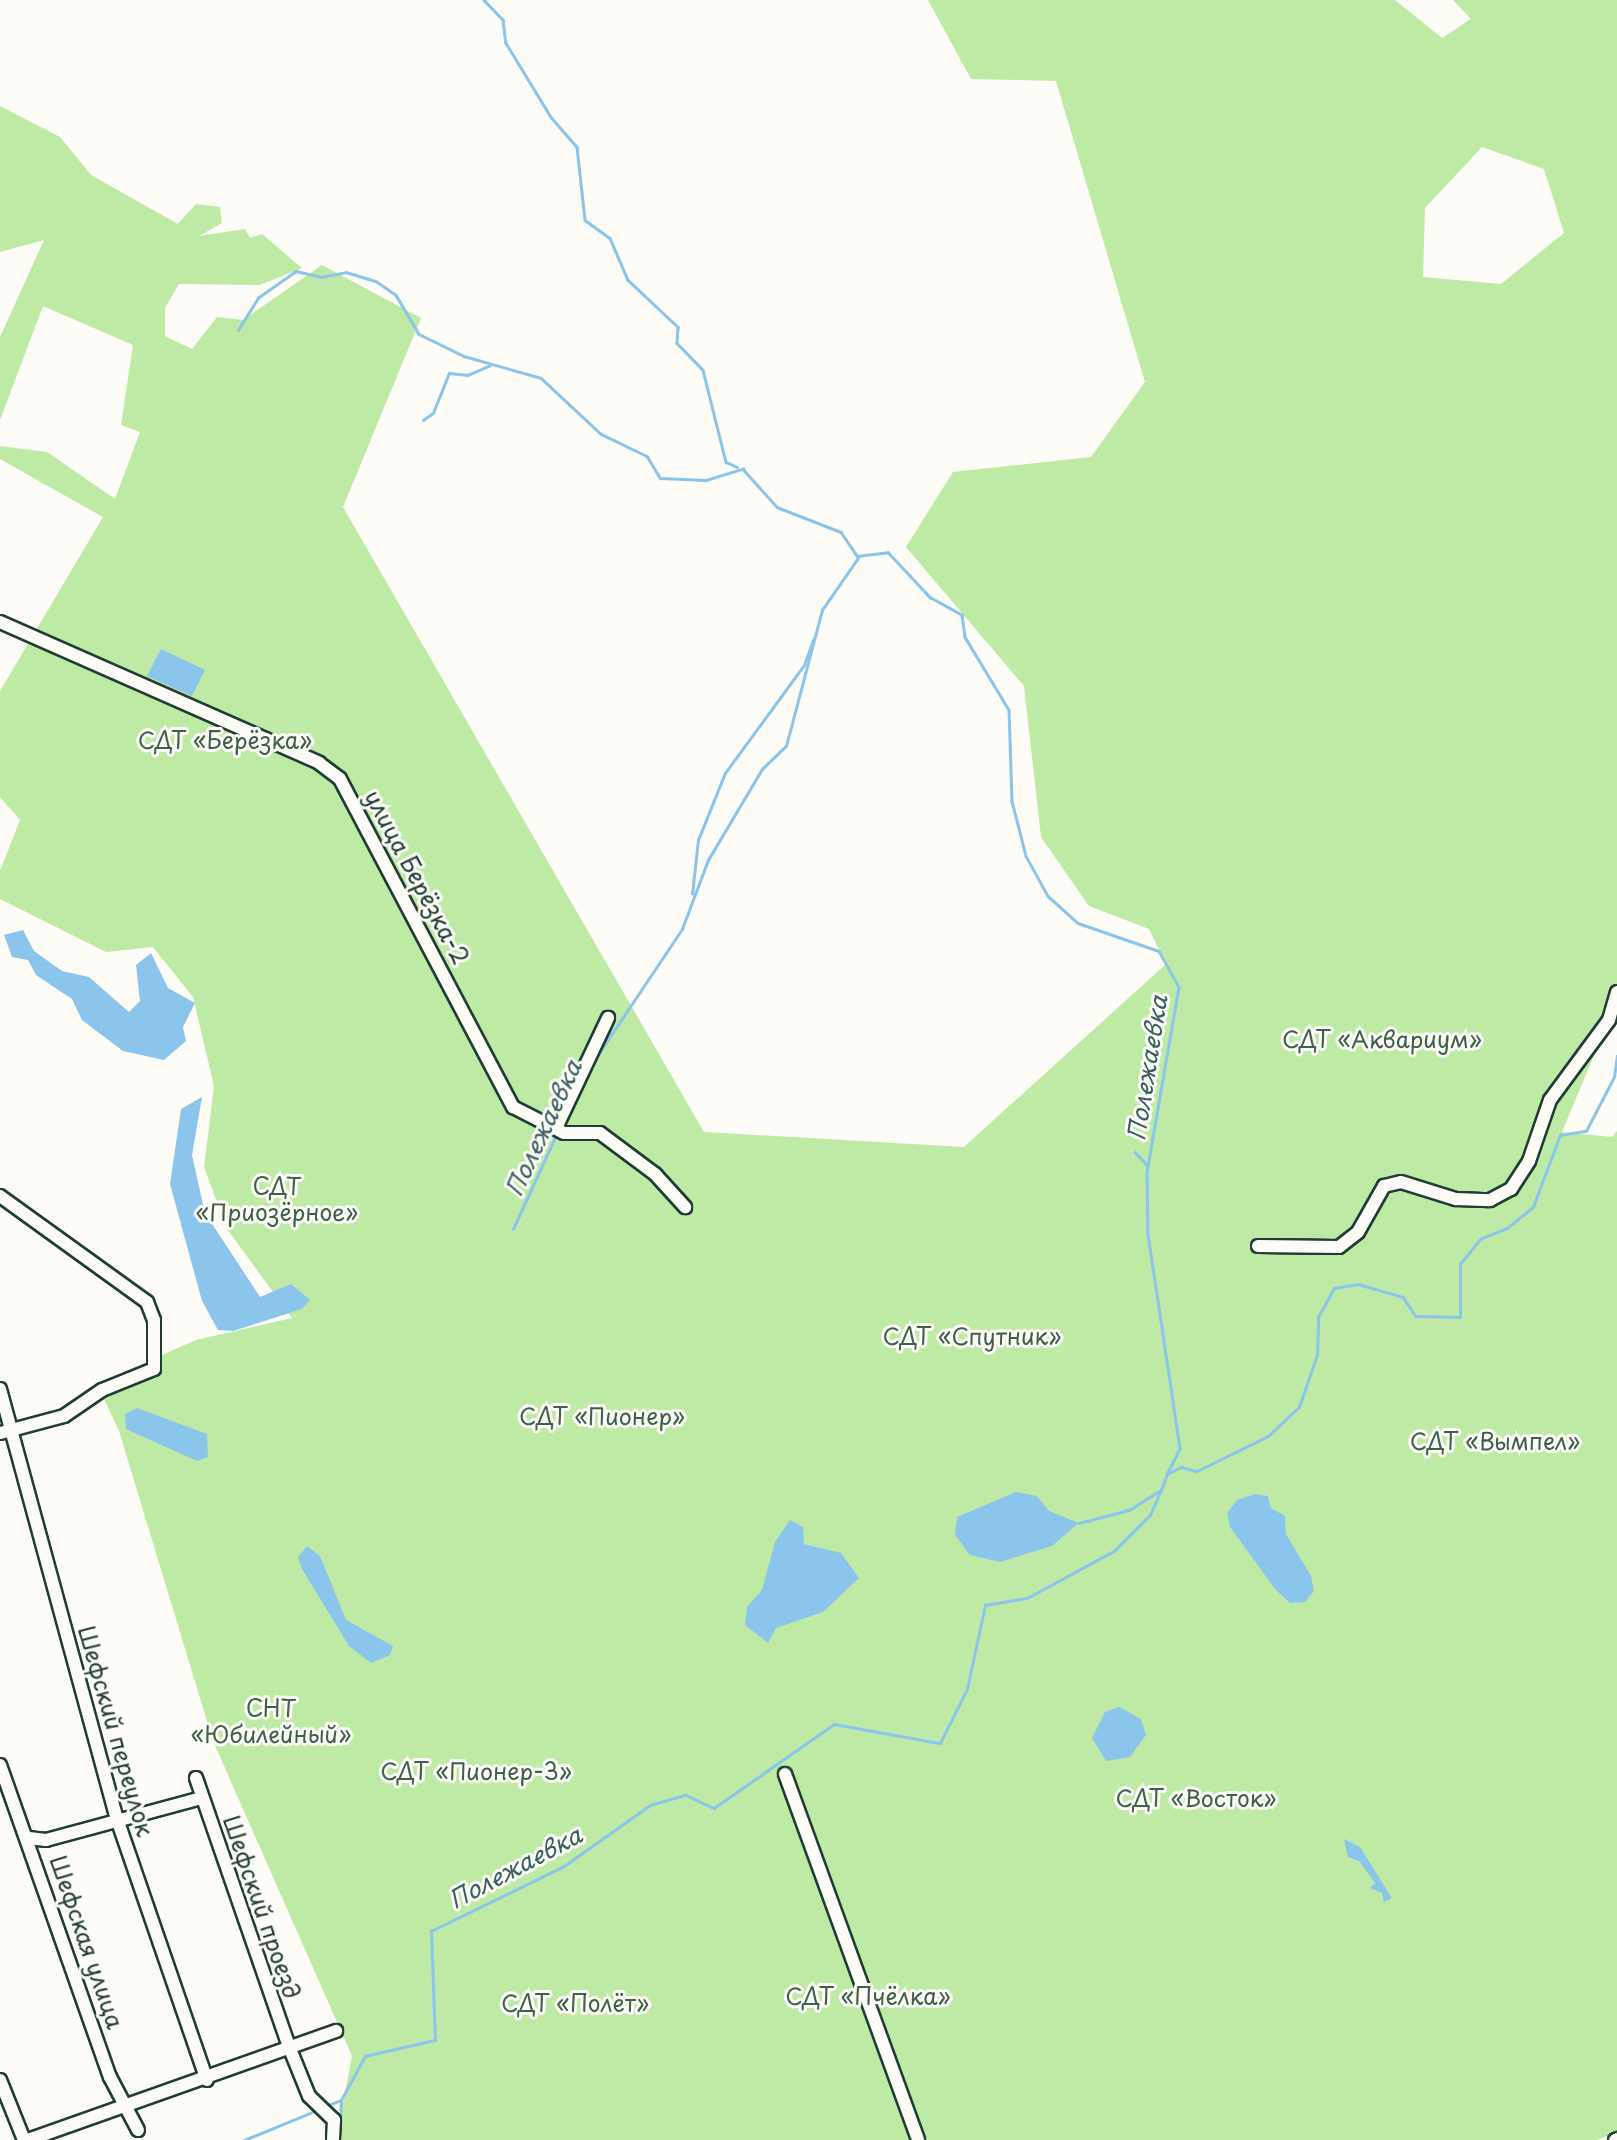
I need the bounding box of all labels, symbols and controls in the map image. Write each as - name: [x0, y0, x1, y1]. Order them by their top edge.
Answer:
- park label: СДТ «Берёзка»: [137, 726, 313, 754]
- street label: улица Берёзка-2: [359, 785, 475, 969]
- water label: Полежаевка: [1121, 993, 1173, 1143]
- park label: СДТ «Аквариум»: [1281, 1025, 1483, 1053]
- water label: Полежаевка: [499, 1055, 587, 1201]
- park label: СДТ «Приозёрное»: [196, 1172, 358, 1226]
- park label: СДТ «Спутник»: [882, 1322, 1062, 1350]
- park label: СДТ «Пионер»: [518, 1402, 686, 1430]
- park label: СДТ «Вымпел»: [1409, 1427, 1581, 1455]
- street label: Шефский переулок: [73, 1623, 159, 1839]
- park label: СНТ «Юбилейный»: [191, 1694, 351, 1748]
- park label: СДТ «Пионер-3»: [380, 1757, 572, 1785]
- park label: СДТ «Восток»: [1115, 1784, 1277, 1812]
- street label: Шефский проезд: [218, 1812, 306, 2002]
- water label: Полежаевка: [444, 1820, 586, 1914]
- street label: Шефская улица: [44, 1851, 130, 2033]
- park label: СДТ «Пчёлка»: [785, 1982, 951, 2010]
- park label: СДТ «Полёт»: [500, 1989, 650, 2017]

